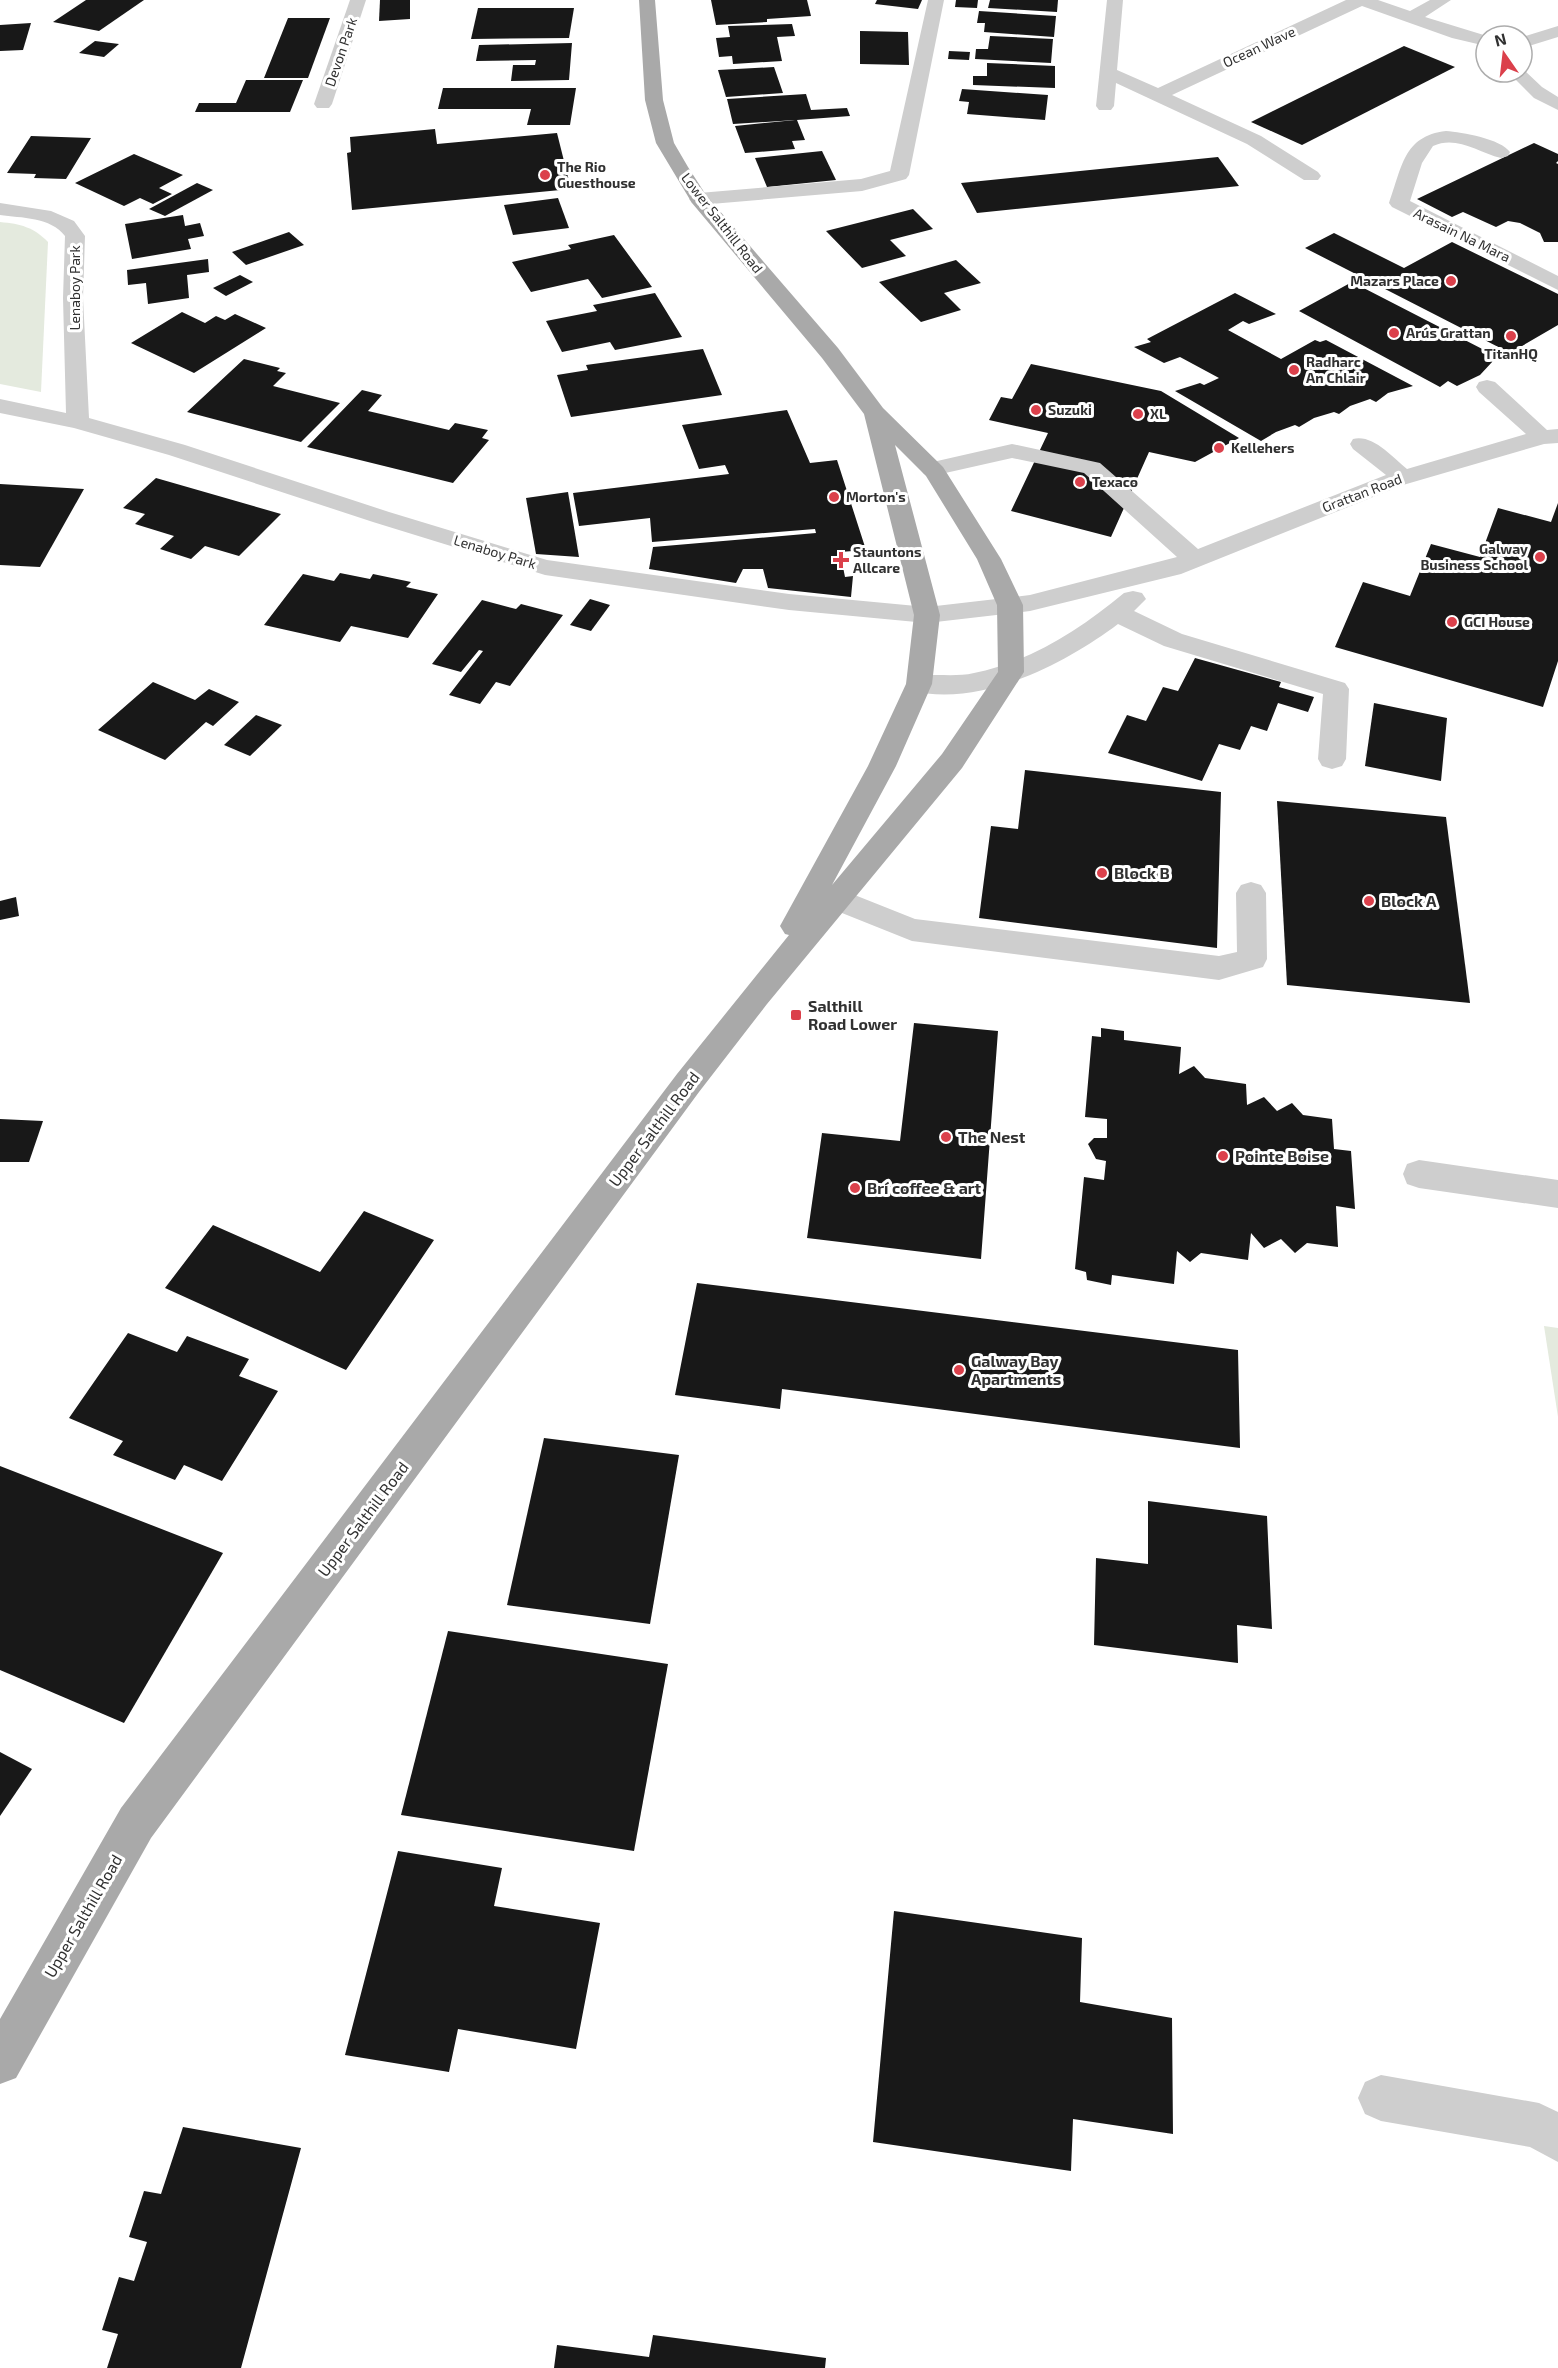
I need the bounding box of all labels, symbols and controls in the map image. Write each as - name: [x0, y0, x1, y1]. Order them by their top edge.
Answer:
- street label: Devon Park: [321, 15, 360, 89]
- street label: Ocean Wave: [1220, 22, 1298, 71]
- north arrow: [1474, 24, 1534, 84]
- text: N: [1492, 28, 1508, 50]
- place label: The Rio Guesthouse: [557, 158, 636, 191]
- marker: The Rio Guesthouse: [538, 168, 552, 182]
- street label: Lower Salthill Road: [678, 169, 767, 276]
- street label: Arasain Na Mara: [1411, 204, 1513, 265]
- street label: Lenaboy Park: [66, 245, 83, 331]
- place label: Mazars Place: [1350, 272, 1439, 289]
- marker: Mazars Place: [1444, 274, 1458, 288]
- place label: Arús Grattan: [1406, 324, 1491, 341]
- marker: Arús Grattan: [1387, 326, 1401, 340]
- marker: TitanHQ: [1504, 329, 1518, 343]
- place label: TitanHQ: [1484, 345, 1538, 363]
- place label: Radharc An Chlair: [1306, 353, 1366, 386]
- marker: Radharc An Chlair: [1287, 363, 1301, 377]
- place label: Suzuki: [1048, 401, 1092, 418]
- marker: Suzuki: [1029, 403, 1043, 417]
- place label: XL: [1150, 405, 1167, 422]
- marker: XL: [1131, 407, 1145, 421]
- place label: Kellehers: [1231, 439, 1294, 456]
- marker: Kellehers: [1212, 441, 1226, 455]
- street label: Grattan Road: [1320, 470, 1404, 516]
- place label: Texaco: [1092, 473, 1138, 490]
- marker: Texaco: [1073, 475, 1087, 489]
- place label: Morton's: [846, 488, 906, 505]
- marker: Morton's: [827, 490, 841, 504]
- street label: Lenaboy Park: [452, 531, 538, 572]
- place label: Galway Business School: [1420, 540, 1528, 573]
- place label: Stauntons Allcare: [853, 543, 921, 576]
- marker: Galway Business School: [1533, 550, 1547, 564]
- marker: Stauntons Allcare: [834, 553, 848, 567]
- place label: GCI House: [1464, 613, 1530, 630]
- marker: GCI House: [1445, 615, 1459, 629]
- place label: Block B: [1114, 863, 1170, 882]
- marker: Block B: [1095, 866, 1109, 880]
- place label: Block A: [1381, 891, 1437, 910]
- marker: Block A: [1362, 894, 1376, 908]
- place label: Salthill Road Lower: [808, 996, 897, 1033]
- marker: Salthill Road Lower: [789, 1008, 803, 1022]
- street label: Upper Salthill Road: [604, 1068, 703, 1190]
- place label: The Nest: [958, 1127, 1026, 1146]
- marker: The Nest: [939, 1130, 953, 1144]
- place label: Pointe Boise: [1235, 1146, 1329, 1165]
- marker: Pointe Boise: [1216, 1149, 1230, 1163]
- place label: Brí coffee & art: [867, 1178, 982, 1197]
- marker: Brí coffee & art: [848, 1181, 862, 1195]
- place label: Galway Bay Apartments: [971, 1351, 1061, 1388]
- marker: Galway Bay Apartments: [952, 1363, 966, 1377]
- street label: Upper Salthill Road: [313, 1458, 412, 1580]
- street label: Upper Salthill Road: [40, 1851, 125, 1981]

